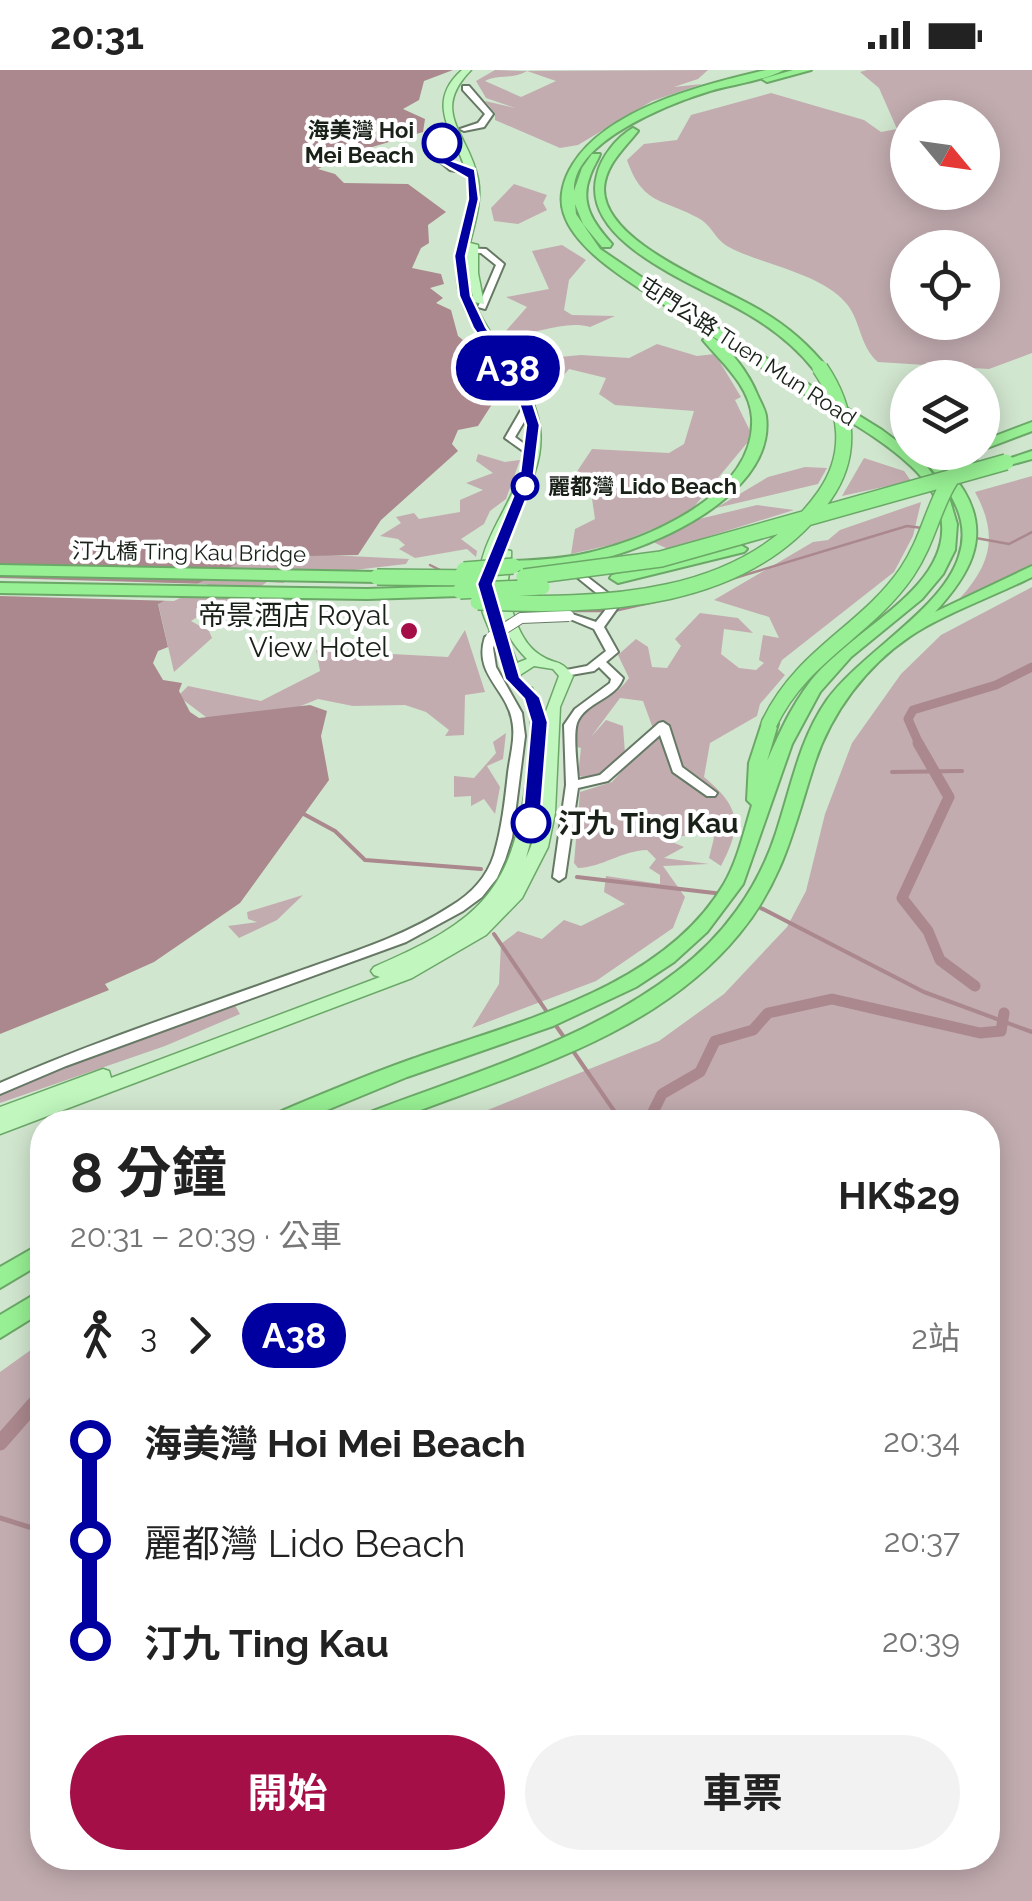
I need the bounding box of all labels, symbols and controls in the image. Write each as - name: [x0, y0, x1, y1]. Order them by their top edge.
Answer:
- text: 20:31: [50, 13, 144, 58]
- north arrow: [890, 100, 1000, 210]
- map controls: [890, 100, 1000, 470]
- place label: 海美灣 Hoi Mei Beach: [305, 117, 414, 168]
- marker: 海美灣 Hoi Mei Beach: [423, 124, 461, 162]
- button: locate: [890, 230, 1000, 340]
- street label: 屯門公路 Tuen Mun Road: [635, 271, 861, 431]
- line badge: A38: [450, 336, 566, 400]
- text: A38: [476, 348, 540, 389]
- button: layers: [890, 360, 1000, 470]
- marker: 麗都灣 Lido Beach: [512, 473, 538, 499]
- place label: 麗都灣 Lido Beach: [548, 473, 737, 499]
- street label: 汀九橋 Ting Kau Bridge: [72, 537, 306, 567]
- place label: 帝景酒店 Royal View Hotel: [198, 599, 389, 664]
- marker: 帝景酒店 Royal View Hotel: [398, 620, 420, 642]
- marker: 汀九 Ting Kau: [512, 804, 550, 842]
- place label: 汀九 Ting Kau: [558, 807, 739, 840]
- text: 8 分鐘: [70, 1140, 226, 1205]
- text: HK$29: [838, 1173, 960, 1218]
- text: 20:31 – 20:39 · 公車: [70, 1217, 342, 1254]
- icon: walk: [70, 1308, 125, 1363]
- icon: forward: [172, 1308, 227, 1363]
- text: A38: [262, 1315, 326, 1356]
- text: 3: [140, 1317, 157, 1354]
- text: 2站: [911, 1319, 960, 1356]
- text: 海美灣 Hoi Mei Beach: [144, 1421, 526, 1466]
- text: 20:34: [883, 1422, 960, 1459]
- text: 麗都灣 Lido Beach: [144, 1521, 465, 1566]
- text: 20:37: [884, 1522, 960, 1559]
- text: 汀九 Ting Kau: [144, 1621, 389, 1666]
- text: 20:39: [882, 1622, 960, 1659]
- button: 開始: [70, 1735, 505, 1850]
- button: 車票: [525, 1735, 960, 1850]

